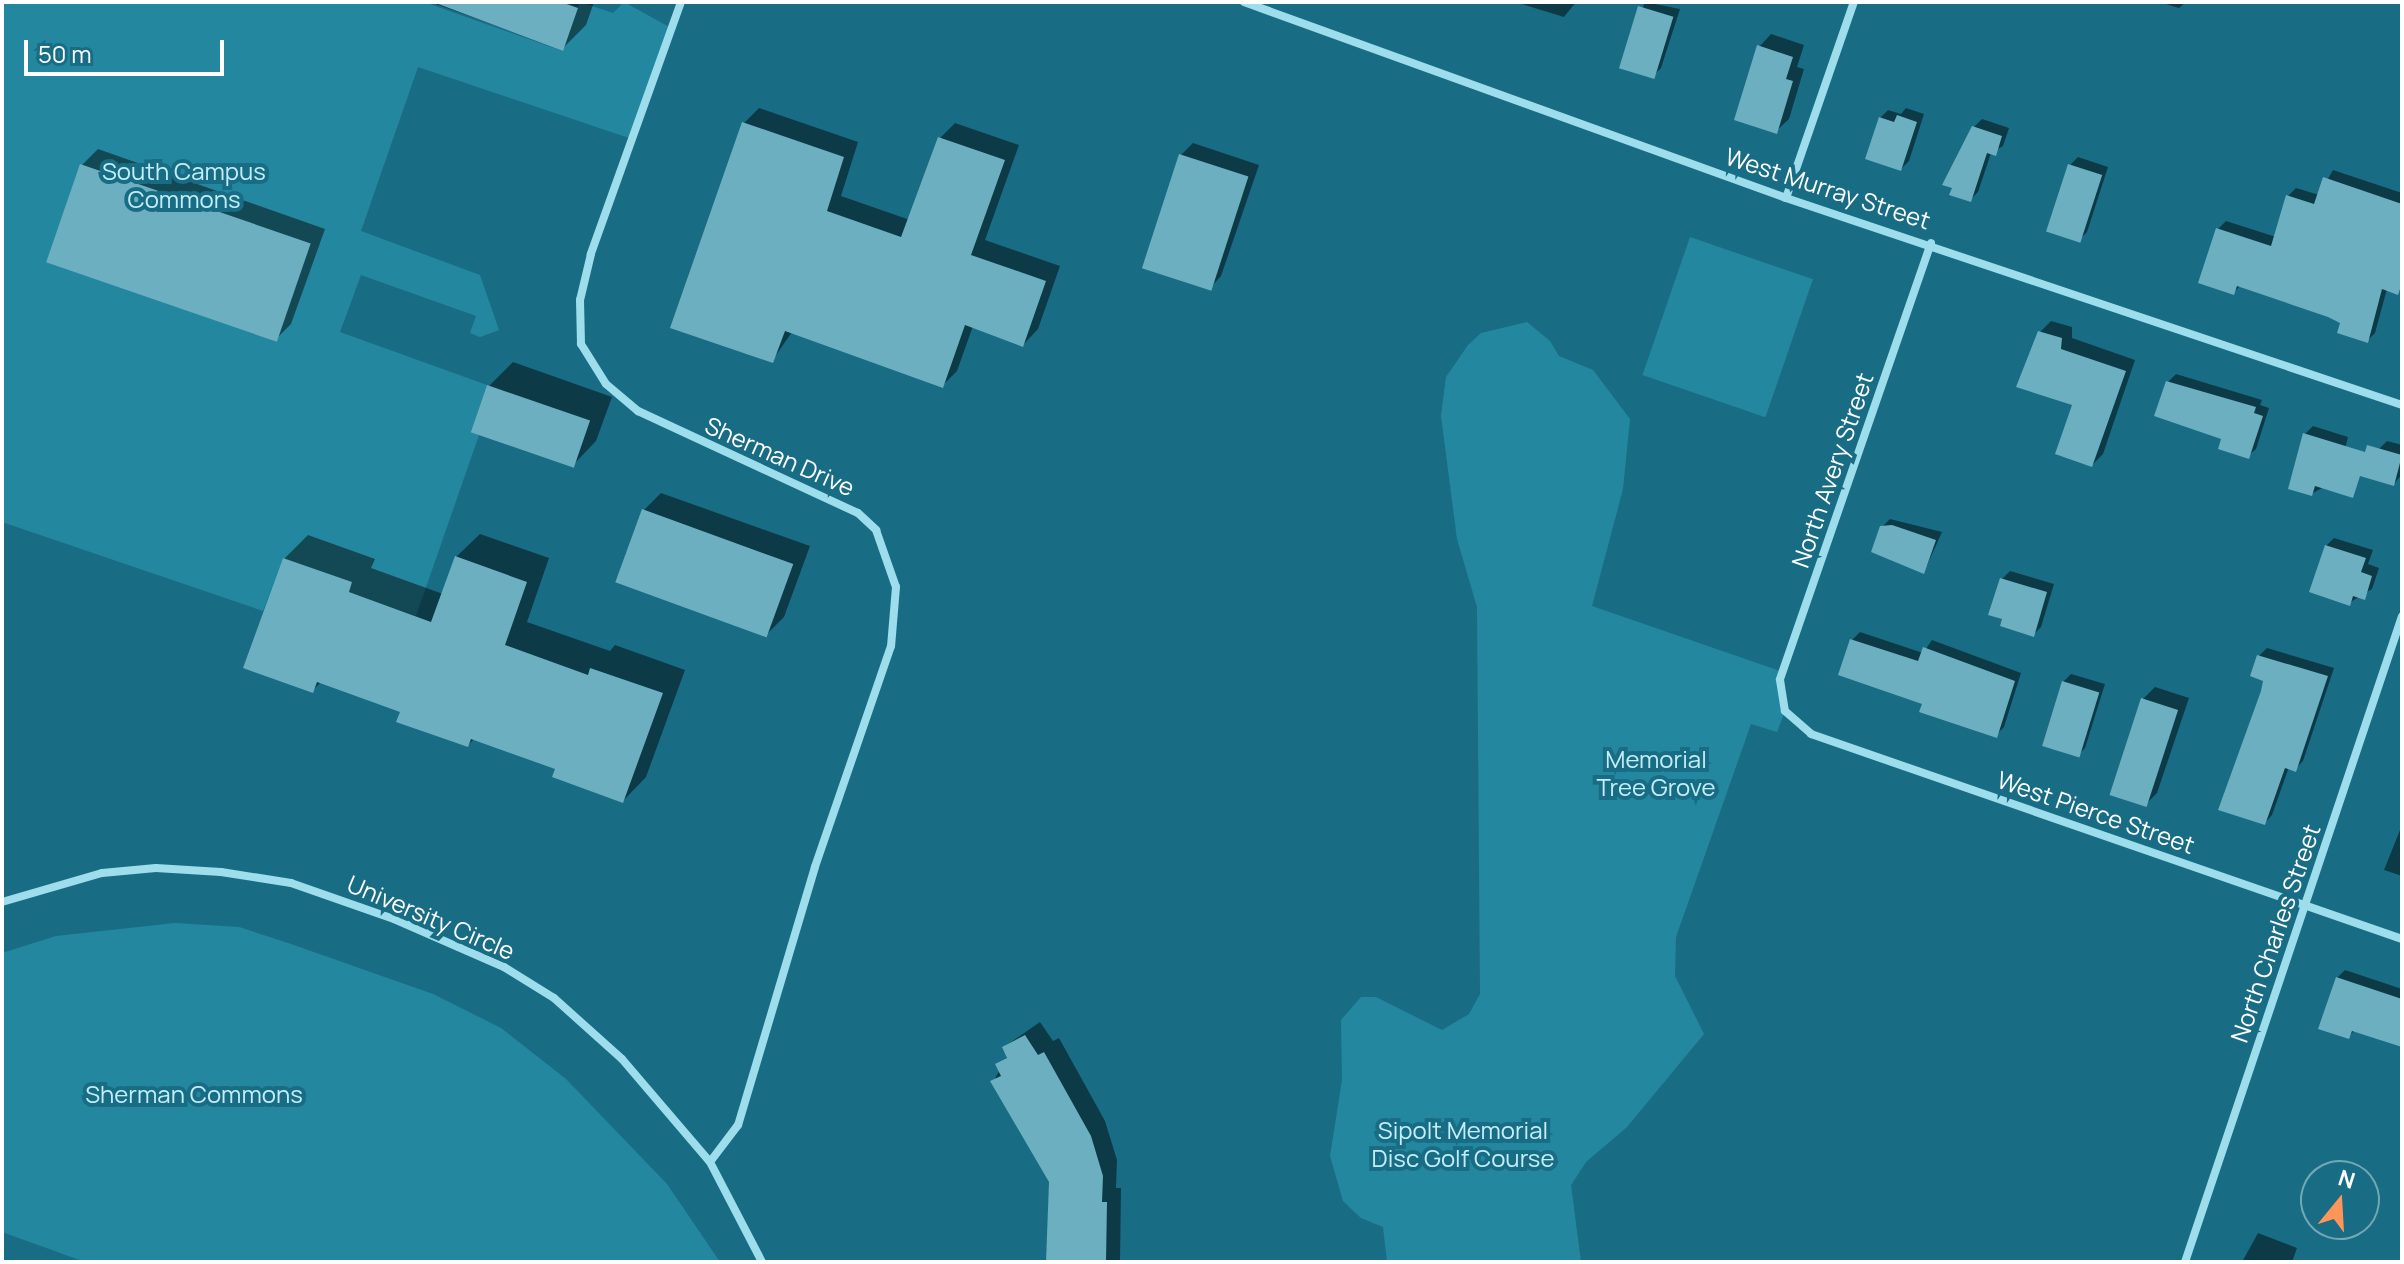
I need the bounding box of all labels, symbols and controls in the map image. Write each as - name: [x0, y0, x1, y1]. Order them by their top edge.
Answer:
- scale bar: [28, 24, 228, 74]
- text: 50 m: [38, 37, 92, 70]
- street label: West Murray Street: [1722, 141, 1934, 235]
- park label: South Campus Commons: [102, 157, 266, 213]
- street label: North Avery Street: [1785, 369, 1879, 571]
- street label: Sherman Drive: [701, 410, 859, 502]
- park label: Memorial Tree Grove: [1596, 745, 1716, 801]
- street label: West Pierce Street: [1994, 765, 2198, 859]
- street label: North Charles Street: [2224, 820, 2326, 1046]
- street label: University Circle: [343, 869, 519, 965]
- park label: Sherman Commons: [85, 1080, 303, 1108]
- park label: Sipolt Memorial Disc Golf Course: [1372, 1116, 1554, 1172]
- north arrow: [2300, 1160, 2380, 1240]
- text: N: [2335, 1162, 2359, 1196]

